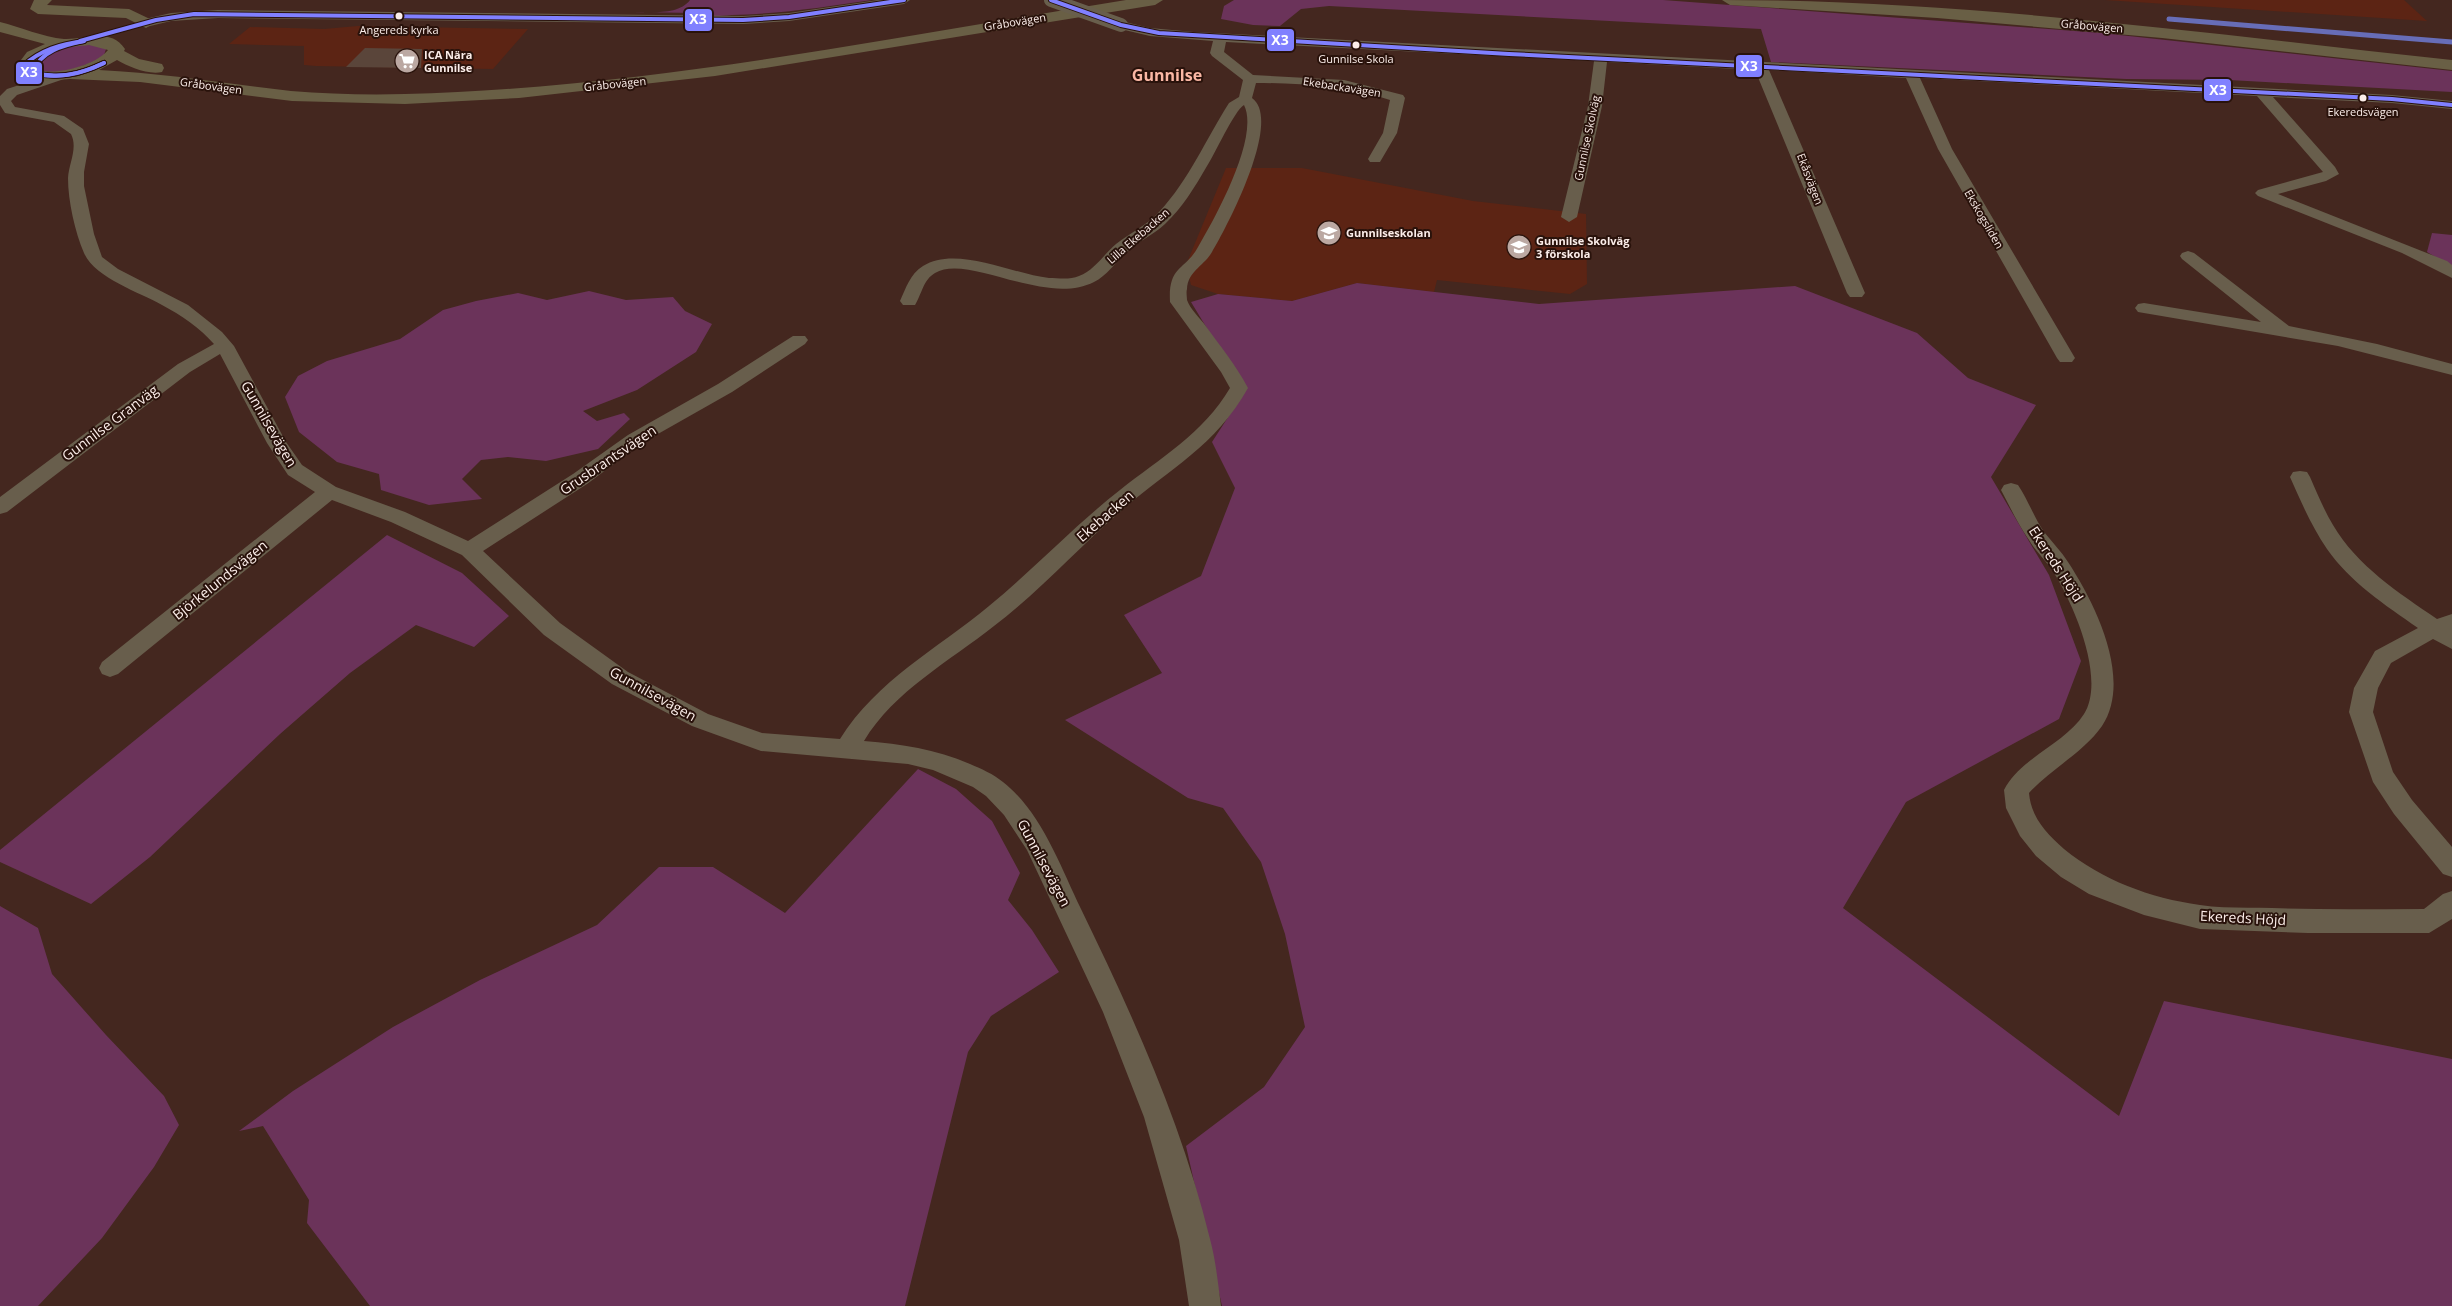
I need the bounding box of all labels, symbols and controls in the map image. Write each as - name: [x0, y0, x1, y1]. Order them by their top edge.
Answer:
- line badge: X3: [684, 8, 713, 32]
- text: X3: [689, 9, 707, 28]
- street label: Gråbovägen: [983, 9, 1047, 34]
- marker: Angereds kyrka: [394, 11, 404, 21]
- street label: Gråbovägen: [2060, 15, 2124, 36]
- place label: Angereds kyrka: [359, 22, 439, 37]
- line badge: X3: [1266, 28, 1295, 52]
- text: X3: [1271, 30, 1289, 49]
- marker: Gunnilse Skola: [1351, 40, 1361, 50]
- place label: ICA Nära Gunnilse: [424, 47, 473, 75]
- supermarket icon: ICA Nära Gunnilse: [394, 48, 420, 74]
- place label: Gunnilse Skola: [1318, 51, 1394, 66]
- line badge: X3: [1735, 54, 1763, 78]
- text: X3: [1740, 56, 1758, 75]
- line badge: X3: [15, 61, 43, 85]
- text: X3: [20, 62, 38, 81]
- district label: Gunnilse: [1132, 64, 1202, 86]
- street label: Gråbovägen: [583, 73, 647, 94]
- street label: Ekebackavägen: [1302, 73, 1382, 100]
- street label: Gråbovägen: [179, 74, 243, 97]
- line badge: X3: [2203, 78, 2232, 102]
- text: X3: [2209, 80, 2227, 99]
- marker: Ekeredsvägen: [2358, 93, 2368, 103]
- street label: Gunnilse Skolväg: [1570, 94, 1603, 182]
- place label: Ekeredsvägen: [2327, 104, 2399, 119]
- street label: Ekåsvägen: [1794, 151, 1827, 207]
- street label: Ekskogsliden: [1961, 186, 2007, 251]
- street label: Lilla Ekebacken: [1103, 204, 1172, 267]
- school or university icon: Gunnilseskolan: [1316, 220, 1342, 246]
- place label: Gunnilseskolan: [1346, 225, 1431, 240]
- place label: Gunnilse Skolväg 3 förskola: [1536, 233, 1630, 261]
- school or university icon: Gunnilse Skolväg 3 förskola: [1506, 234, 1532, 260]
- street label: Gunnilsevägen: [237, 377, 302, 470]
- street label: Gunnilse Granväg: [58, 380, 162, 465]
- street label: Grusbrantsvägen: [556, 420, 660, 499]
- street label: Ekebacken: [1072, 486, 1137, 546]
- street label: Ekereds Höjd: [2025, 522, 2088, 605]
- street label: Björkelundsvägen: [168, 536, 271, 624]
- street label: Gunnilsevägen: [606, 662, 700, 725]
- street label: Gunnilsevägen: [1013, 816, 1075, 910]
- street label: Ekereds Höjd: [2199, 906, 2287, 929]

